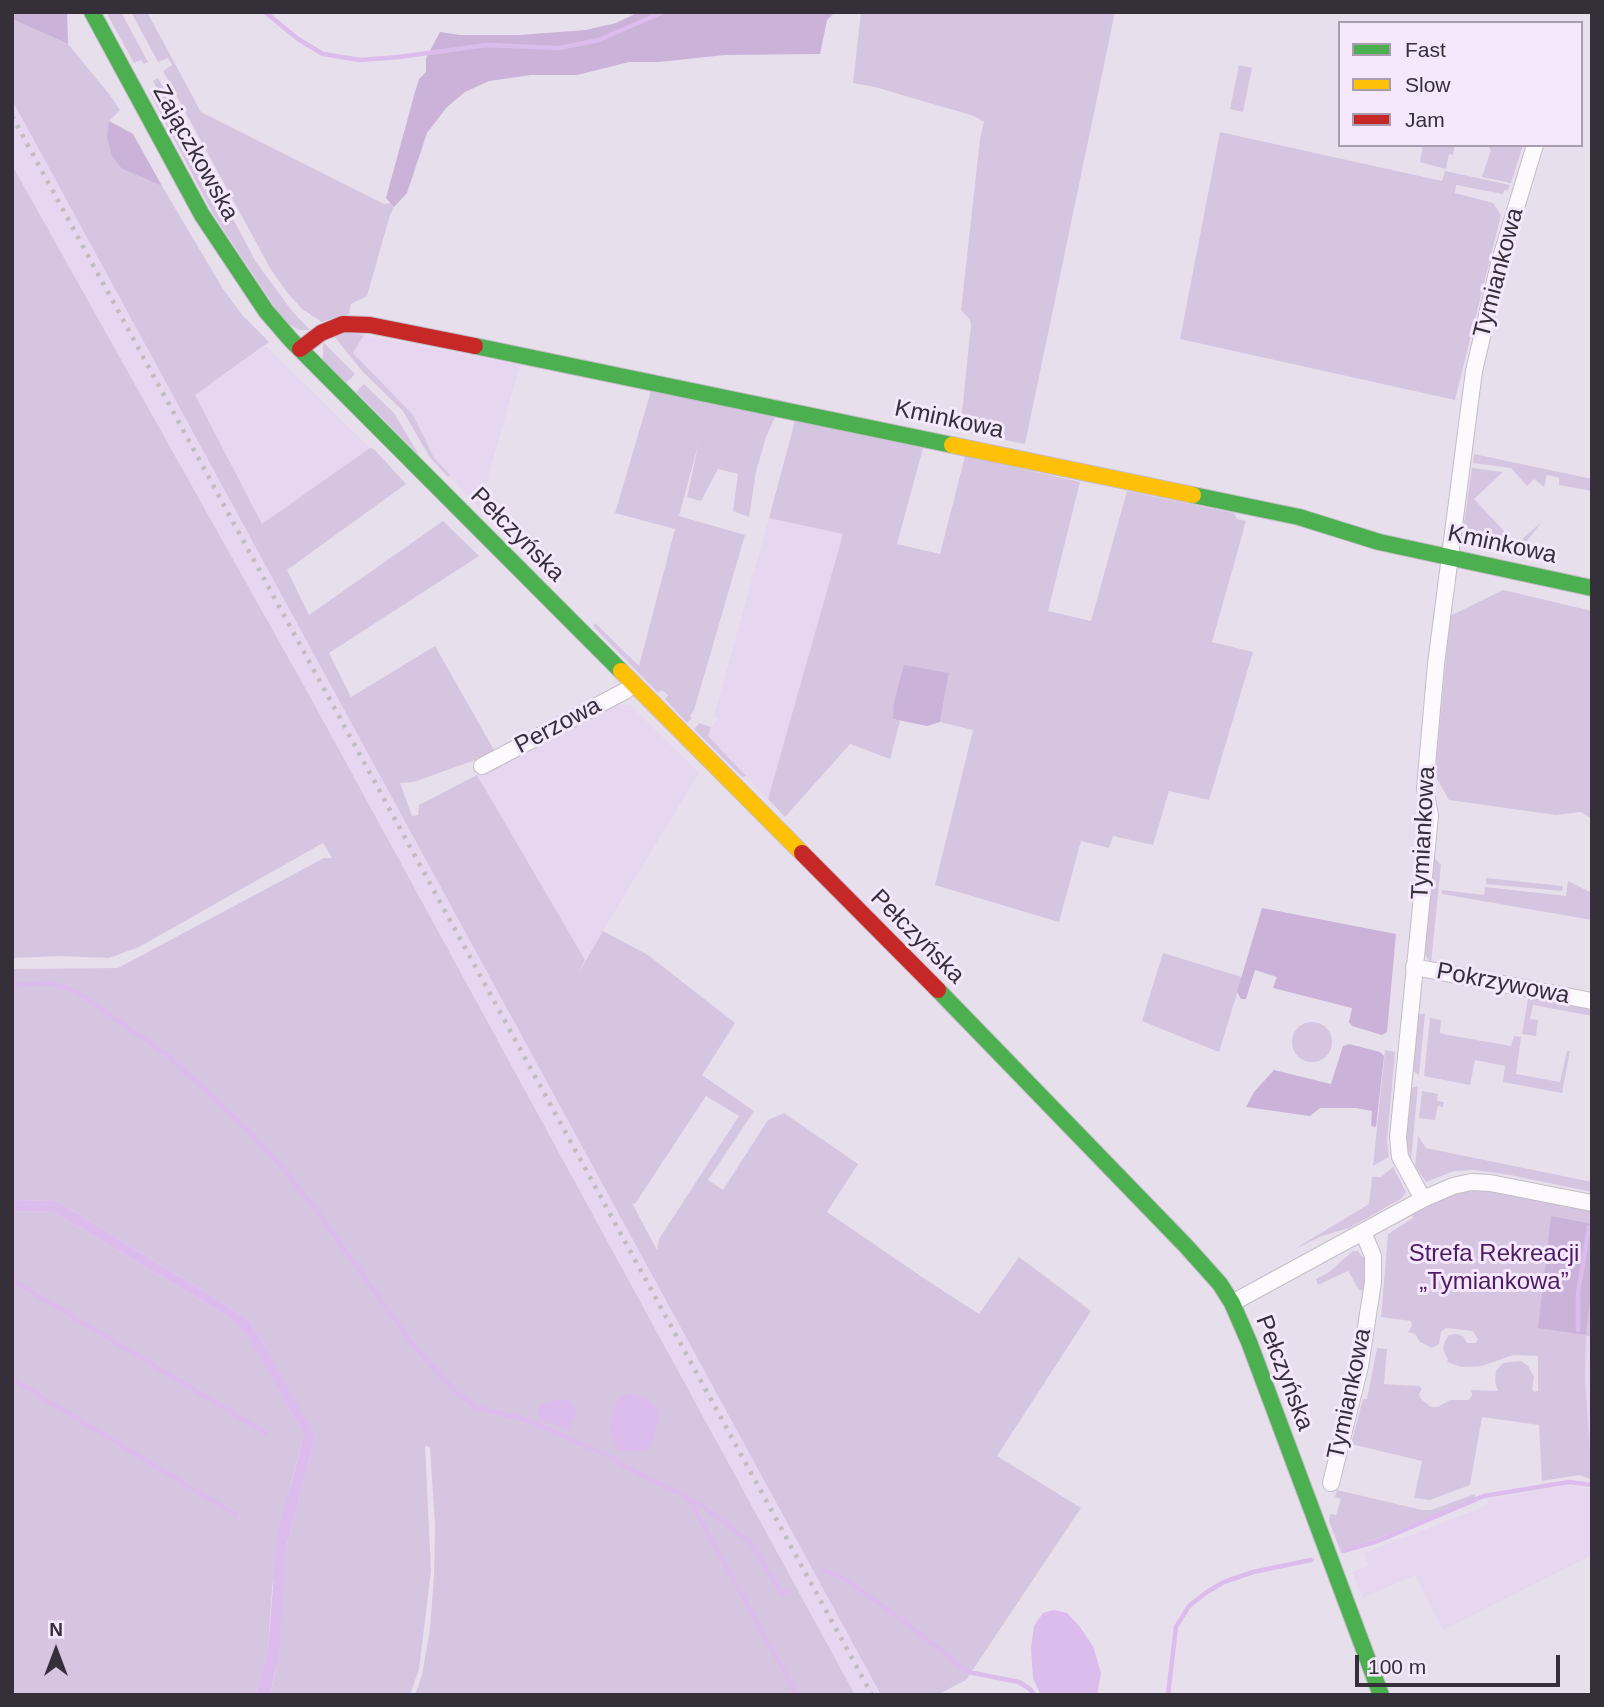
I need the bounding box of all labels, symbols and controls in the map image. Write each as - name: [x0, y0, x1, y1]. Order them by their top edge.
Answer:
- legend: [1338, 21, 1583, 147]
- text: Fast: [1405, 38, 1446, 61]
- text: Slow: [1405, 73, 1451, 96]
- street label: Zajączkowska: [146, 80, 244, 226]
- text: Jam: [1405, 108, 1445, 131]
- street label: Tymiankowa: [1468, 205, 1530, 341]
- street label: Kminkowa: [892, 394, 1006, 446]
- street label: Pełczyńska: [464, 482, 570, 588]
- street label: Kminkowa: [1445, 519, 1559, 571]
- street label: Perzowa: [510, 691, 606, 761]
- street label: Tymiankowa: [1406, 766, 1442, 900]
- street label: Pełczyńska: [864, 884, 970, 990]
- street label: Pokrzywowa: [1434, 957, 1572, 1011]
- park label: Strefa Rekreacji „Tymiankowa”: [1409, 1240, 1579, 1296]
- street label: Pełczyńska: [1249, 1311, 1319, 1435]
- street label: Tymiankowa: [1322, 1326, 1378, 1462]
- north arrow: [21, 1616, 91, 1686]
- text: N: [49, 1619, 63, 1640]
- scale bar: [1359, 1640, 1564, 1684]
- text: 100 m: [1368, 1655, 1426, 1678]

